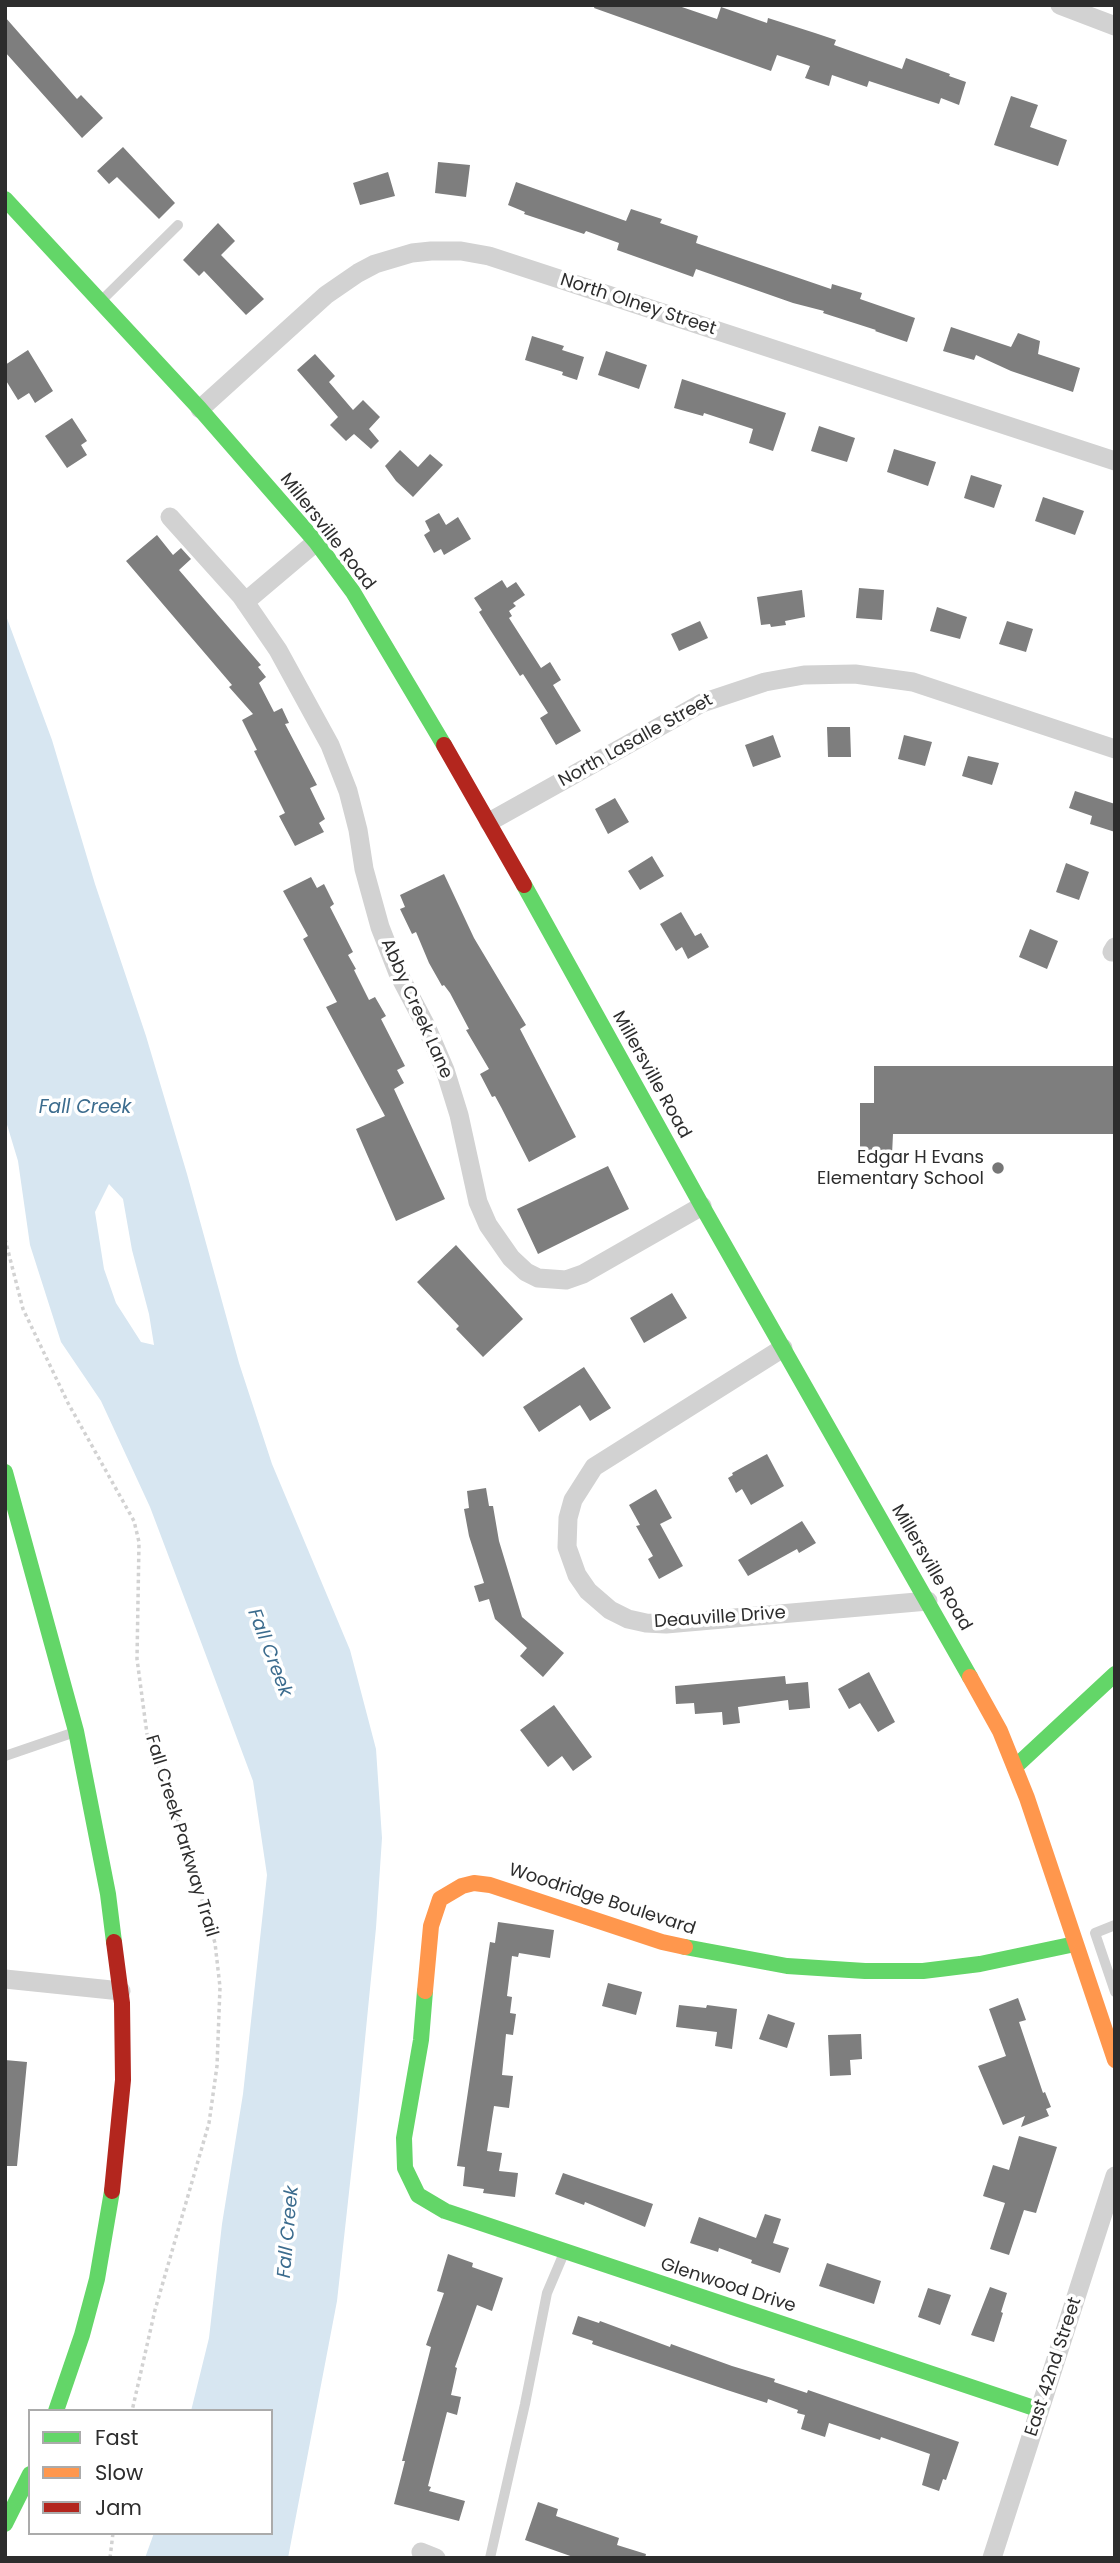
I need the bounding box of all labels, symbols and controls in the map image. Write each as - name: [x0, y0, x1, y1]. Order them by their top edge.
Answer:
- street label: North Olney Street: [557, 270, 719, 340]
- street label: Millersville Road: [275, 469, 379, 595]
- street label: North Lasalle Street: [555, 690, 717, 792]
- street label: Abby Creek Lane: [375, 936, 457, 1082]
- street label: Millersville Road: [607, 1008, 695, 1142]
- water label: Fall Creek: [39, 1097, 131, 1119]
- place label: Edgar H Evans Elementary School: [817, 1147, 984, 1190]
- marker: Edgar H Evans Elementary School: [990, 1160, 1006, 1176]
- street label: Millersville Road: [886, 1501, 976, 1635]
- street label: Deauville Drive: [653, 1603, 787, 1633]
- water label: Fall Creek: [242, 1606, 296, 1700]
- street label: Fall Creek Parkway Trail: [140, 1733, 222, 1939]
- street label: Woodridge Boulevard: [506, 1860, 698, 1940]
- water label: Fall Creek: [274, 2185, 304, 2279]
- street label: Glenwood Drive: [658, 2254, 798, 2318]
- street label: East 42nd Street: [1021, 2295, 1087, 2439]
- legend: [28, 2409, 273, 2535]
- text: Fast: [95, 2423, 138, 2452]
- text: Slow: [95, 2458, 143, 2487]
- text: Jam: [95, 2493, 142, 2522]

